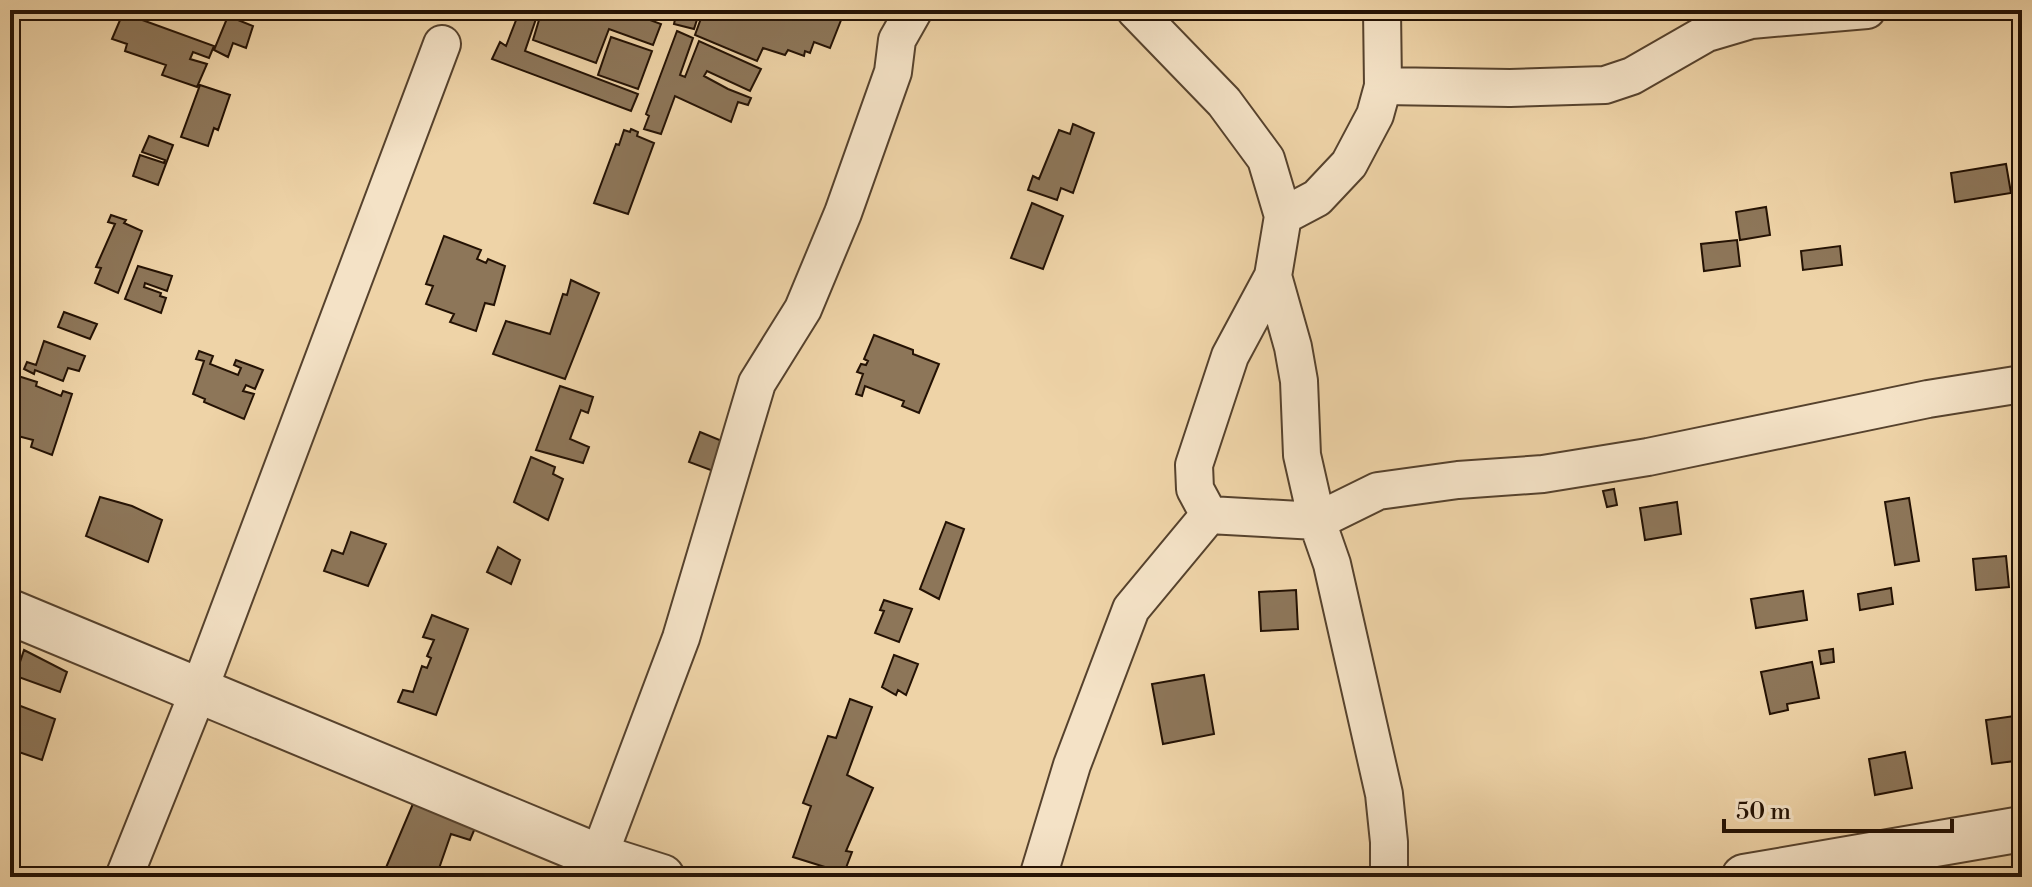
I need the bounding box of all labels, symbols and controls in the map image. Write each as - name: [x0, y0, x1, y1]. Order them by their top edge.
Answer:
- scale bar: [1724, 783, 1952, 833]
- text: 50 m: [1736, 797, 1791, 827]

